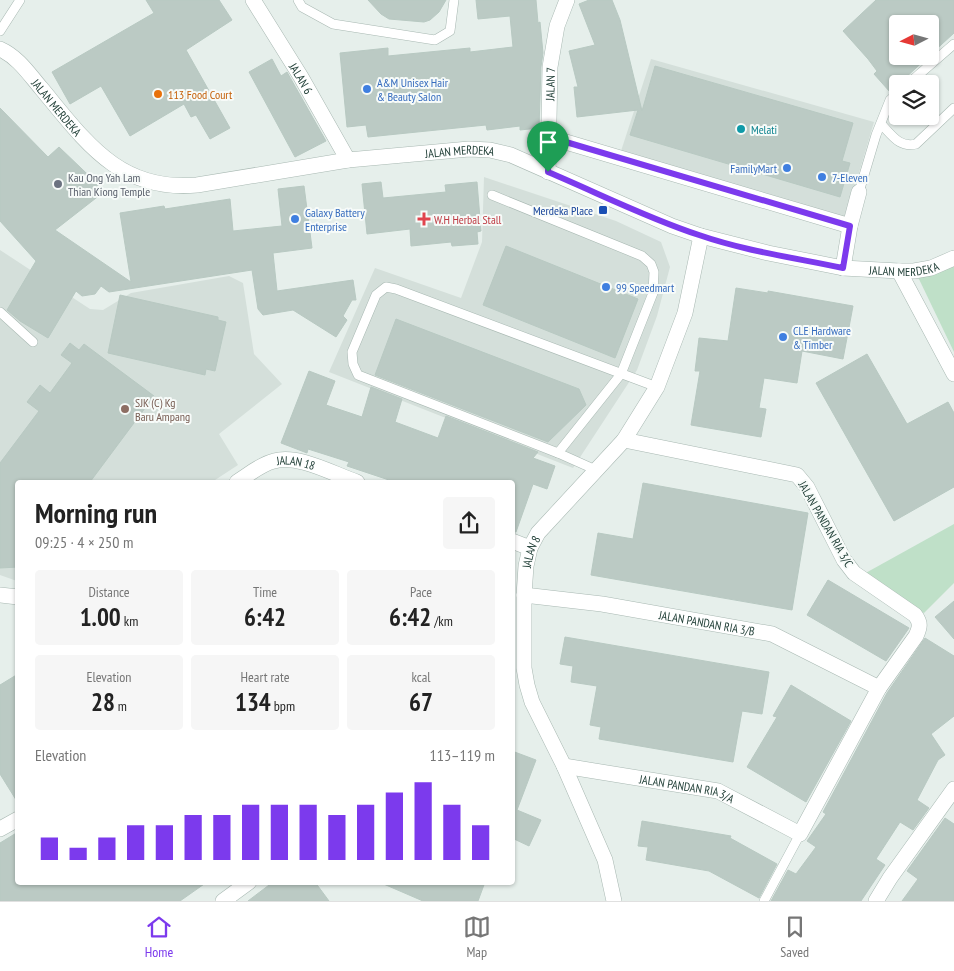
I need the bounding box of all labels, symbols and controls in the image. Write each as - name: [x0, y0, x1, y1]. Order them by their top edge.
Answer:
- north arrow: [889, 15, 939, 65]
- map controls: [889, 15, 939, 125]
- street label: JALAN 6: [286, 59, 316, 96]
- street label: JALAN 7: [542, 67, 557, 102]
- street label: JALAN MERDEKA: [28, 75, 85, 139]
- place label: A&M Unisex Hair & Beauty Salon: [377, 75, 449, 104]
- button: layers: [889, 75, 939, 125]
- marker: A&M Unisex Hair & Beauty Salon: [361, 83, 373, 95]
- place label: 113 Food Court: [168, 87, 233, 102]
- marker: 113 Food Court: [152, 88, 164, 100]
- pin: [527, 121, 569, 172]
- place label: Melati: [751, 122, 777, 137]
- marker: Melati: [735, 123, 747, 135]
- icon: arrive: [534, 128, 562, 156]
- street label: JALAN MERDEKA: [423, 141, 497, 161]
- place label: FamilyMart: [730, 161, 778, 176]
- marker: FamilyMart: [781, 162, 793, 174]
- place label: Kau Ong Yah Lam Thian Kiong Temple: [68, 170, 150, 199]
- place label: 7-Eleven: [832, 170, 868, 185]
- marker: 7-Eleven: [816, 171, 828, 183]
- marker: Kau Ong Yah Lam Thian Kiong Temple: [52, 178, 64, 190]
- place label: Merdeka Place: [533, 203, 593, 218]
- marker: Merdeka Place: [597, 204, 609, 216]
- place label: Galaxy Battery Enterprise: [305, 205, 365, 234]
- place label: W.H Herbal Stall: [434, 212, 501, 227]
- marker: Galaxy Battery Enterprise: [289, 213, 301, 225]
- marker: W.H Herbal Stall: [418, 213, 430, 225]
- street label: JALAN MERDEKA: [868, 258, 941, 279]
- place label: 99 Speedmart: [616, 280, 675, 295]
- marker: 99 Speedmart: [600, 281, 612, 293]
- place label: CLE Hardware & Timber: [793, 323, 851, 352]
- marker: CLE Hardware & Timber: [777, 331, 789, 343]
- place label: SJK (C) Kg Baru Ampang: [135, 395, 190, 424]
- marker: SJK (C) Kg Baru Ampang: [119, 403, 131, 415]
- street label: JALAN 18: [274, 452, 317, 473]
- street label: JALAN PANDAN RIA 3/C: [795, 477, 857, 570]
- text: Morning run: [35, 494, 157, 531]
- button: share: [443, 497, 495, 549]
- text: 09:25 · 4 × 250 m: [35, 532, 133, 552]
- street label: JALAN 8: [518, 533, 543, 570]
- text: Distance: [88, 583, 130, 601]
- text: Time: [253, 583, 277, 601]
- text: Pace: [410, 583, 432, 601]
- text: 1.00: [80, 601, 121, 633]
- text: 6:42: [244, 601, 286, 633]
- text: 6:42: [389, 601, 431, 633]
- street label: JALAN PANDAN RIA 3/B: [657, 607, 756, 638]
- text: km: [121, 612, 138, 630]
- text: /km: [431, 612, 453, 630]
- text: Elevation: [87, 668, 131, 686]
- text: Heart rate: [241, 668, 289, 686]
- text: kcal: [411, 668, 431, 686]
- text: 28: [91, 686, 115, 718]
- text: 134: [235, 686, 271, 718]
- text: 67: [409, 686, 433, 718]
- text: m: [115, 697, 127, 715]
- text: bpm: [271, 697, 295, 715]
- text: Elevation: [35, 745, 86, 765]
- text: 113–119 m: [430, 745, 495, 765]
- street label: JALAN PANDAN RIA 3/A: [637, 771, 737, 806]
- tab: Home: [145, 913, 173, 961]
- tab: Map: [463, 913, 491, 961]
- tab: Saved: [780, 913, 809, 961]

